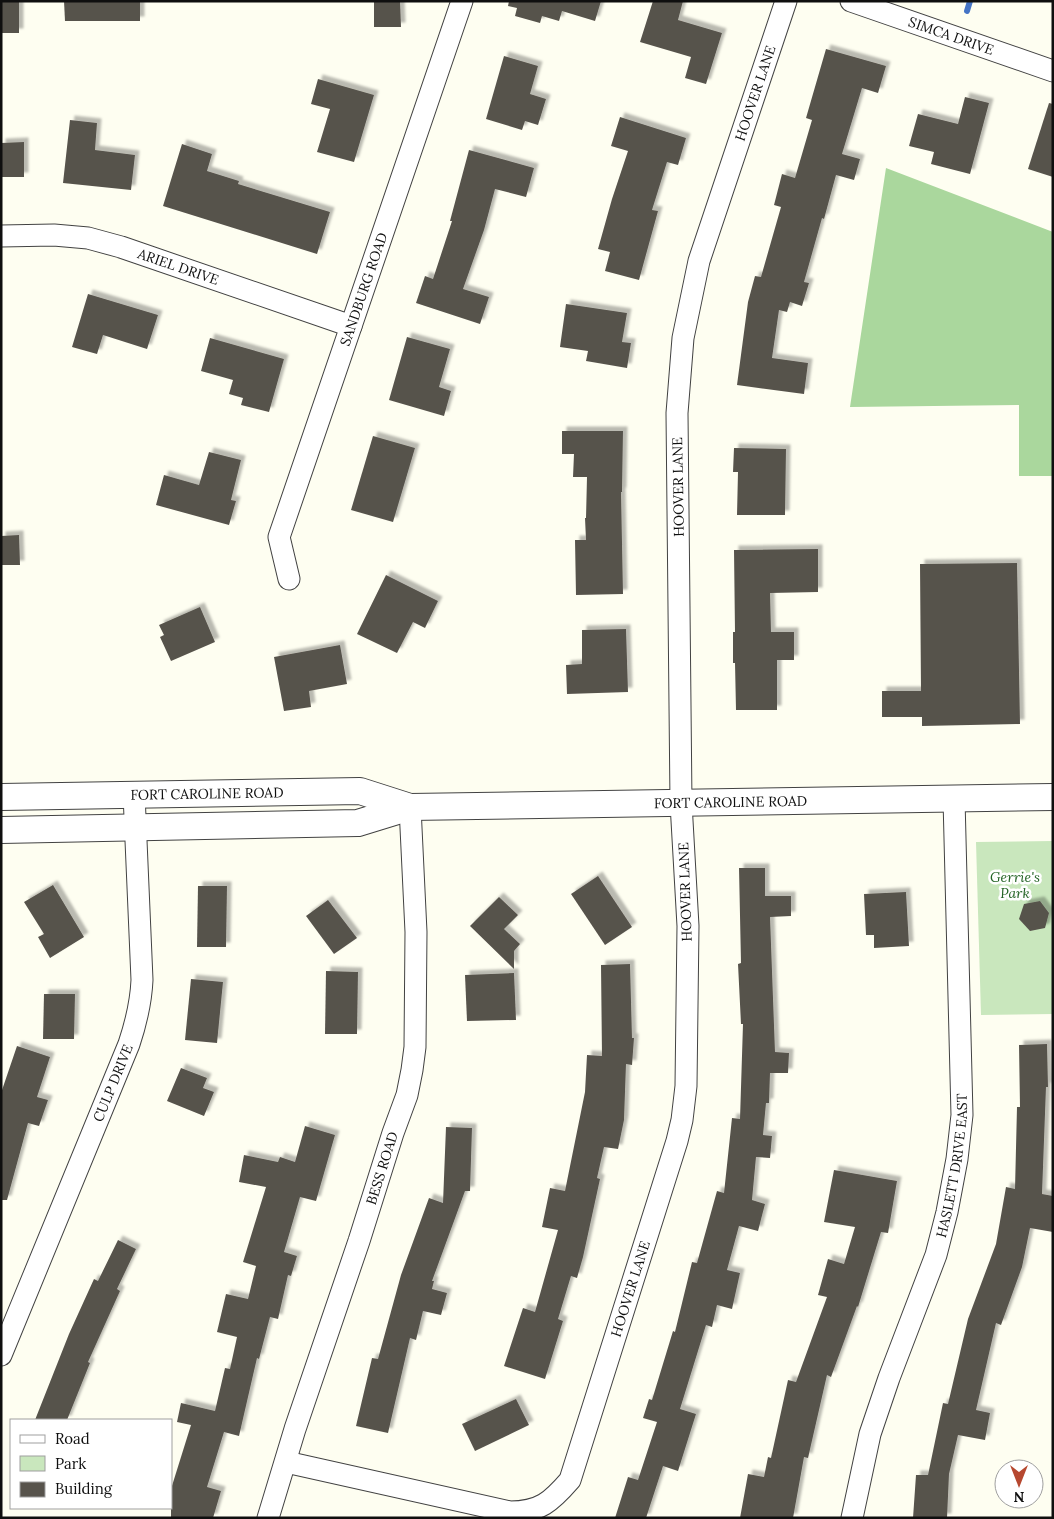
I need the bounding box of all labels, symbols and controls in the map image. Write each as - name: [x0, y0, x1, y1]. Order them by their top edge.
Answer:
- street label: SIMCA DRIVE: [906, 13, 997, 59]
- street label: HOOVER LANE: [731, 43, 780, 143]
- street label: SANDBURG ROAD: [336, 230, 391, 348]
- street label: ARIEL DRIVE: [135, 244, 221, 289]
- street label: HOOVER LANE: [668, 437, 688, 537]
- street label: FORT CAROLINE ROAD: [130, 783, 284, 804]
- street label: FORT CAROLINE ROAD: [654, 792, 807, 812]
- street label: HOOVER LANE: [674, 842, 696, 942]
- park label: Gerrie's Park: [990, 868, 1040, 902]
- street label: CULP DRIVE: [89, 1041, 137, 1125]
- street label: HASLETT DRIVE EAST: [932, 1093, 971, 1239]
- street label: BESS ROAD: [362, 1129, 402, 1207]
- street label: HOOVER LANE: [607, 1238, 654, 1339]
- legend: [10, 1419, 172, 1509]
- text: Road: [55, 1429, 90, 1448]
- text: Park: [55, 1454, 86, 1473]
- north arrow: [994, 1459, 1044, 1509]
- text: Building: [55, 1479, 113, 1498]
- text: N: [1013, 1488, 1024, 1506]

